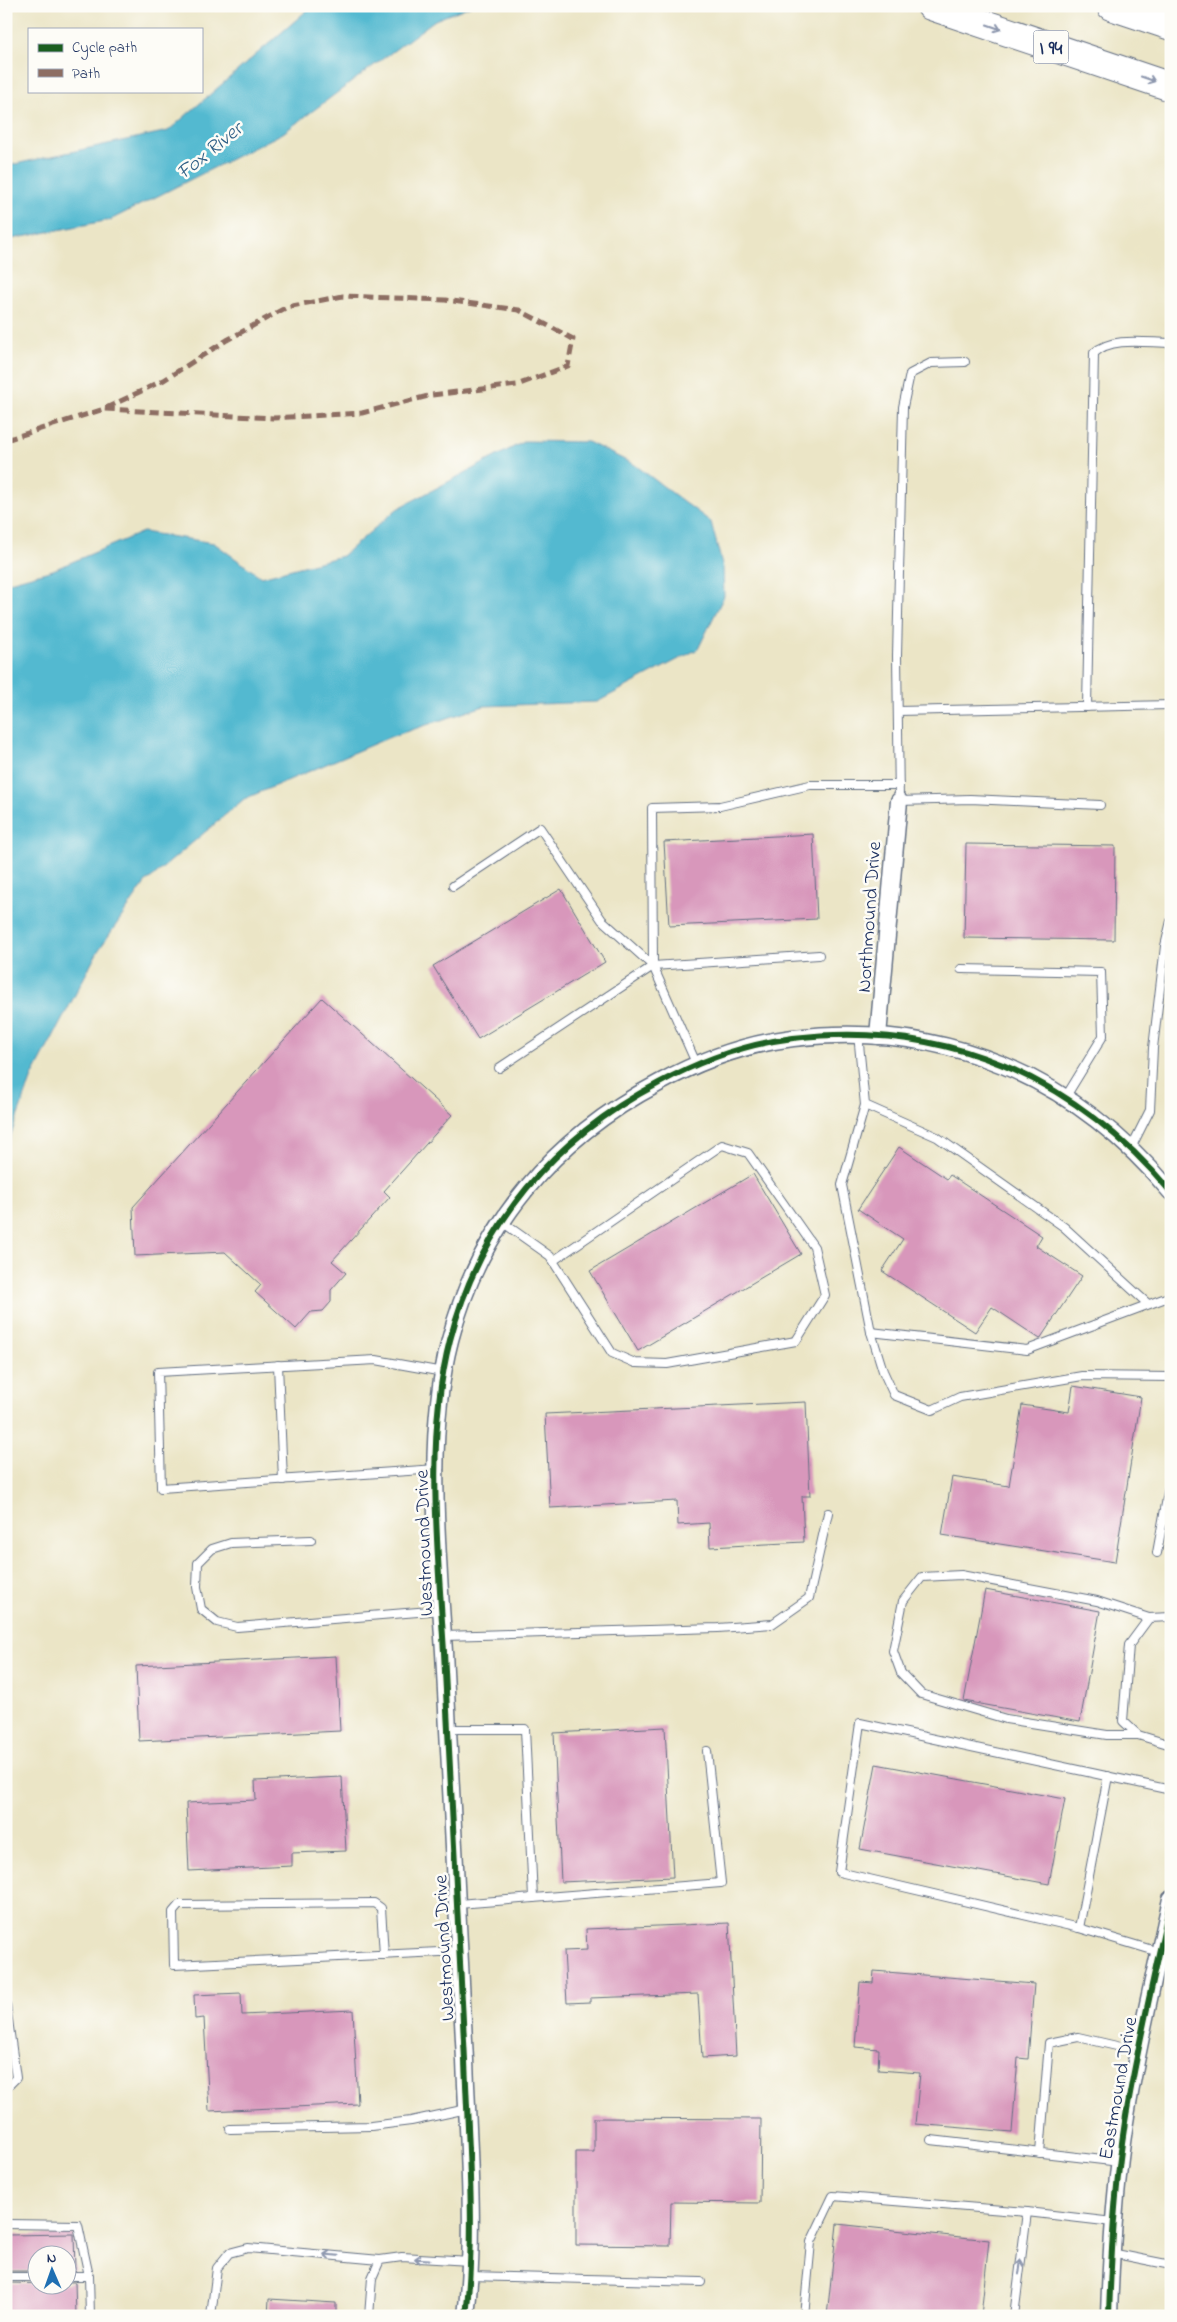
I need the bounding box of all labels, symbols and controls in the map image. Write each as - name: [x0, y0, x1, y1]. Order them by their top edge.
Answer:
- one-way arrow: [986, 23, 1002, 33]
- legend: [28, 28, 202, 92]
- road number: I 94: [1034, 31, 1068, 64]
- text: Cycle path: [72, 37, 137, 60]
- text: Path: [72, 63, 100, 85]
- one-way arrow: [1140, 75, 1155, 84]
- water label: Fox River: [171, 114, 252, 188]
- street label: Northmound Drive: [851, 841, 890, 994]
- street label: Westmound Drive: [408, 1469, 443, 1617]
- street label: Westmound Drive: [427, 1874, 464, 2022]
- street label: Eastmound Drive: [1093, 2014, 1146, 2162]
- north arrow: [28, 2244, 78, 2294]
- text: N: [47, 2248, 57, 2269]
- one-way arrow: [324, 2250, 340, 2260]
- one-way arrow: [414, 2254, 430, 2263]
- one-way arrow: [1015, 2260, 1025, 2276]

